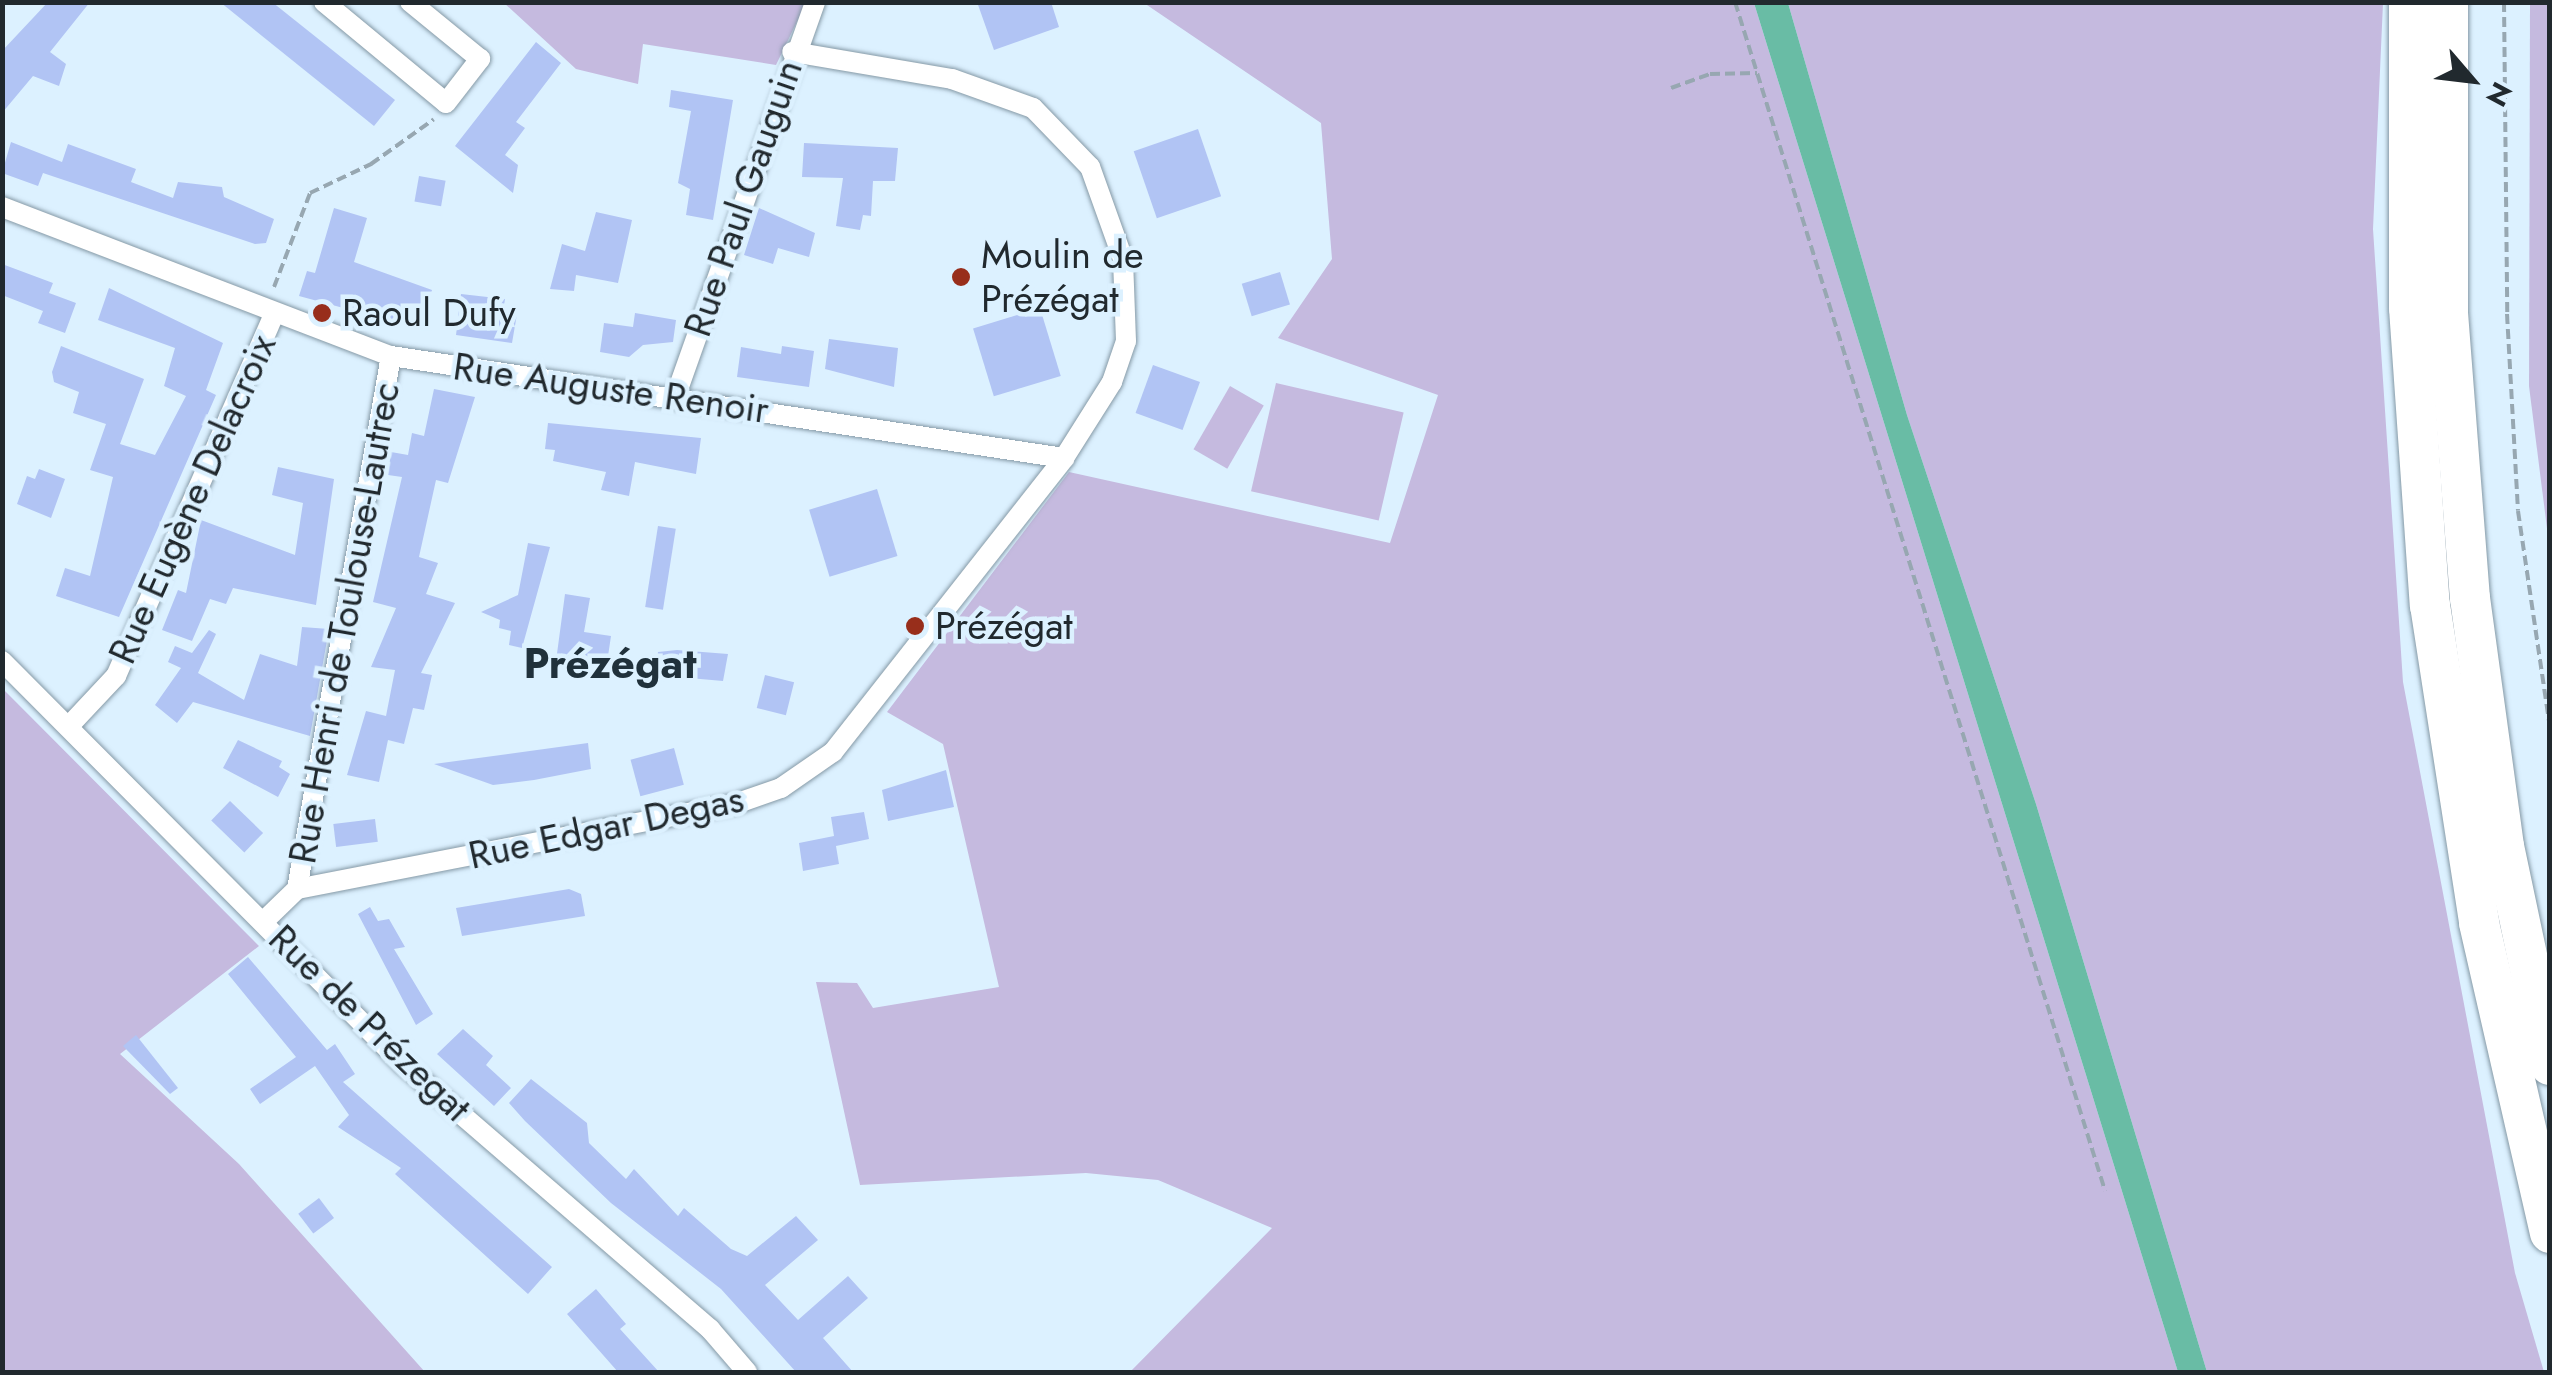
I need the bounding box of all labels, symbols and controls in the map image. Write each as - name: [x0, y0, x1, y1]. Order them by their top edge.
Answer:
- north arrow: [2422, 30, 2522, 130]
- street label: Rue Paul Gauguin: [674, 54, 812, 342]
- text: N: [2476, 75, 2522, 114]
- place label: Moulin de Prézégat: [981, 232, 1144, 322]
- marker: Moulin de Prézégat: [950, 266, 972, 288]
- place label: Raoul Dufy: [342, 290, 516, 336]
- marker: Raoul Dufy: [311, 302, 333, 324]
- street label: Rue Eugène Delacroix: [99, 328, 285, 670]
- street label: Rue Auguste Renoir: [450, 343, 772, 433]
- street label: Rue Henri de Toulouse-Lautrec: [279, 379, 409, 867]
- place label: Prézégat: [935, 603, 1073, 649]
- marker: Prézégat: [904, 615, 926, 637]
- district label: Prézégat: [524, 639, 696, 689]
- street label: Rue Edgar Degas: [464, 776, 748, 878]
- street label: Rue de Prézegat: [260, 915, 480, 1131]

